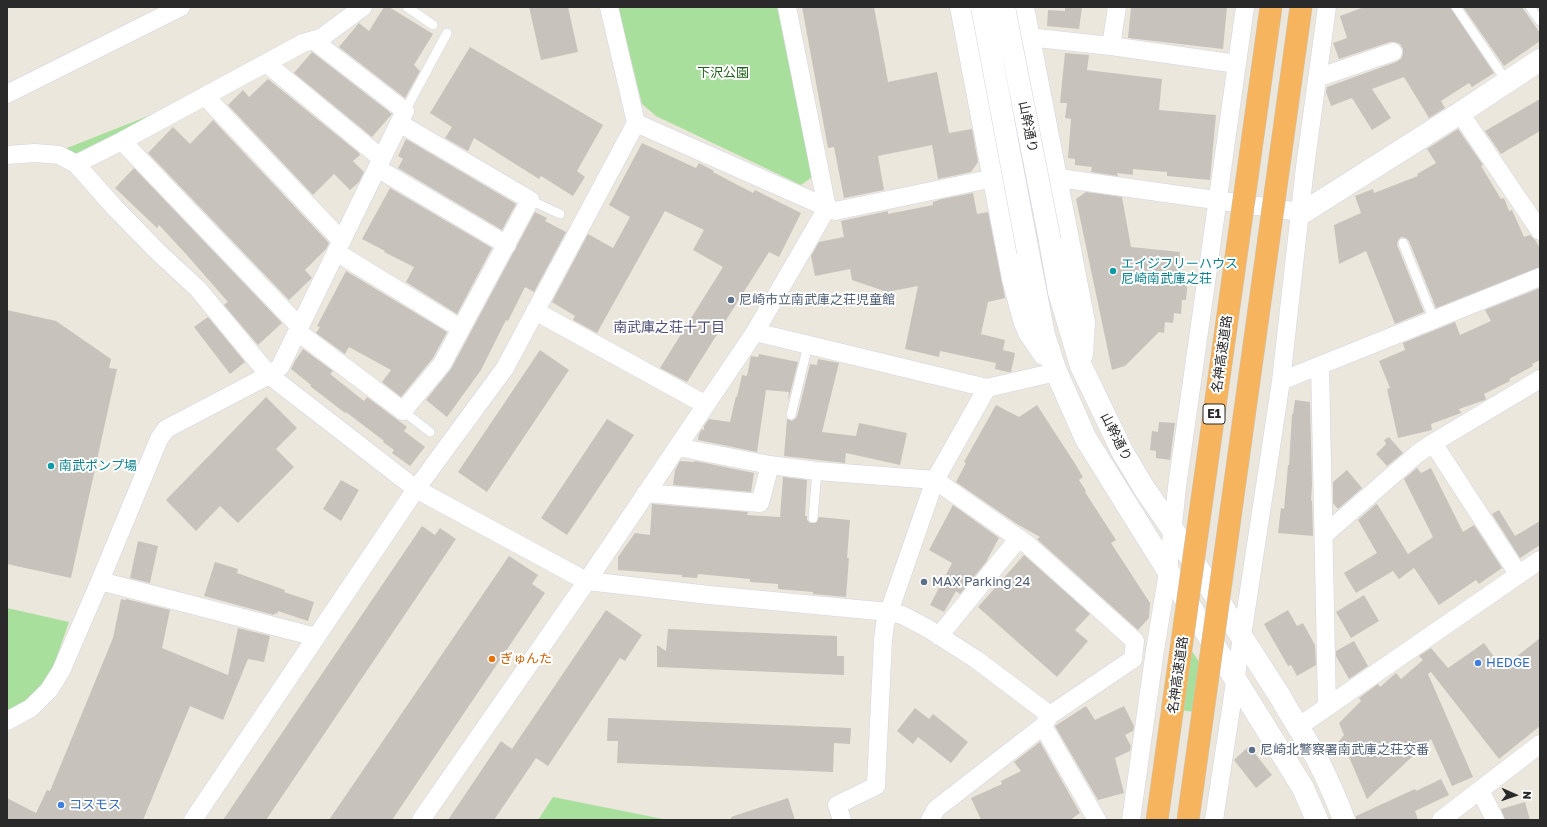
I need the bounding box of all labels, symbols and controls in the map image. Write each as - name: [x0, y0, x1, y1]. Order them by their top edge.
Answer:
- park label: 下沢公園: [697, 65, 749, 81]
- street label: 山幹通り: [1015, 100, 1041, 154]
- place label: エイジフリーハウス 尼崎南武庫之荘: [1121, 256, 1238, 287]
- marker: エイジフリーハウス 尼崎南武庫之荘: [1108, 266, 1118, 276]
- place label: 尼崎市立南武庫之荘児童館: [739, 292, 895, 308]
- marker: 尼崎市立南武庫之荘児童館: [726, 295, 736, 305]
- street label: 名神高速道路: [1209, 314, 1235, 394]
- district label: 南武庫之荘十丁目: [613, 320, 725, 336]
- road number: E1: [1203, 404, 1225, 424]
- street label: 山幹通り: [1097, 410, 1135, 464]
- place label: 南武ポンプ場: [59, 458, 137, 474]
- marker: 南武ポンプ場: [46, 461, 56, 471]
- place label: MAX Parking 24: [932, 574, 1030, 590]
- marker: MAX Parking 24: [919, 577, 929, 587]
- street label: 名神高速道路: [1165, 635, 1191, 715]
- place label: ぎゅんた: [500, 651, 552, 667]
- marker: ぎゅんた: [487, 654, 497, 664]
- place label: HEDGE: [1486, 655, 1530, 671]
- marker: HEDGE: [1473, 658, 1483, 668]
- place label: 尼崎北警察署南武庫之荘交番: [1260, 742, 1429, 758]
- marker: 尼崎北警察署南武庫之荘交番: [1247, 745, 1257, 755]
- north arrow: [1495, 775, 1535, 815]
- text: N: [1521, 791, 1534, 800]
- place label: コスモス: [69, 797, 121, 813]
- marker: コスモス: [56, 800, 66, 810]

